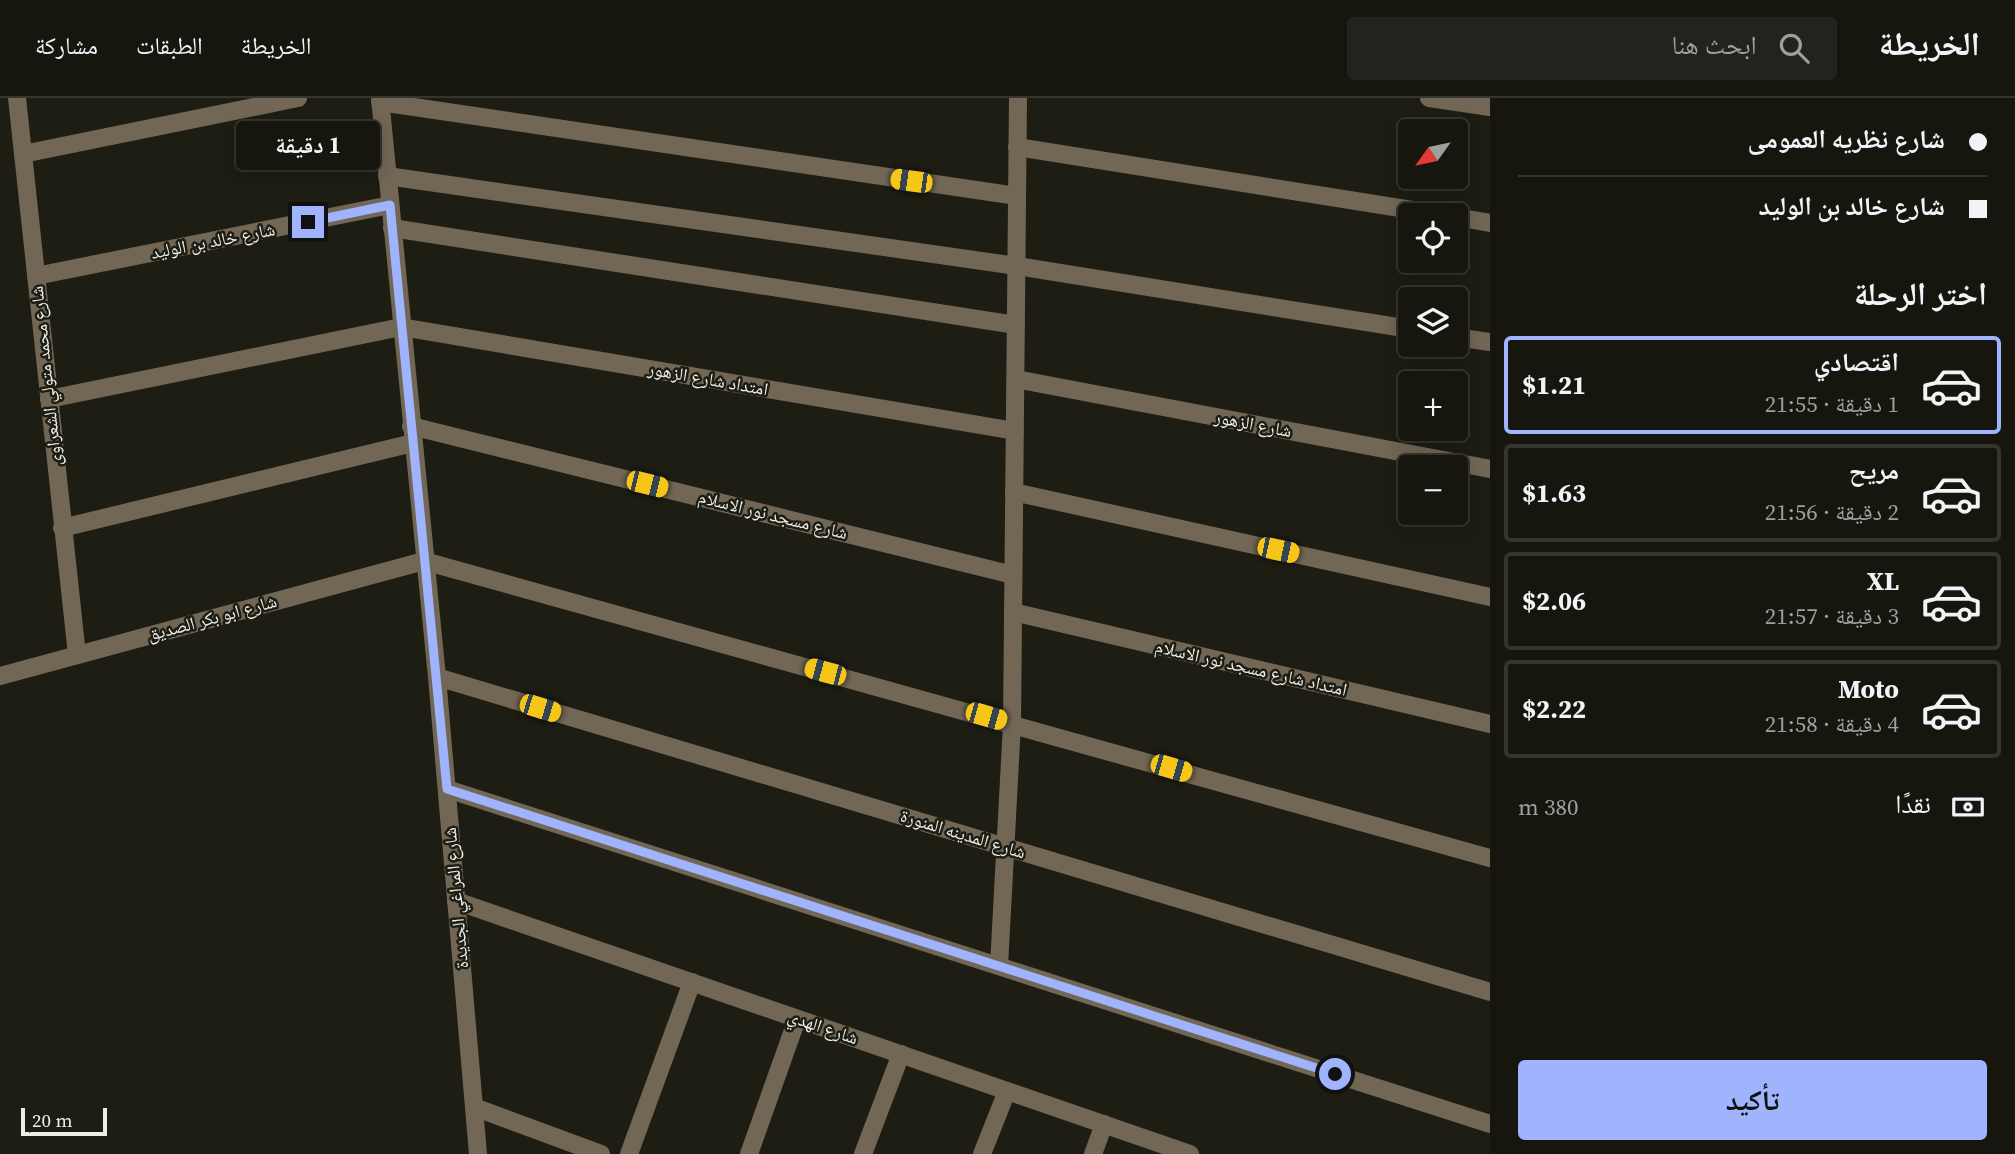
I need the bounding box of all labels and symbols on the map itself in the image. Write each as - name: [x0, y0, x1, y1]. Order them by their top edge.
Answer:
- north arrow: [1398, 119, 1468, 189]
- callout: 1 دقيقة: [236, 121, 380, 170]
- car: [889, 168, 934, 194]
- route end: [292, 206, 324, 238]
- street label: شارع خالد بن الوليد: [149, 216, 277, 265]
- street label: شارع محمد متولي الشعراوى: [24, 285, 70, 467]
- street label: امتداد شارع الزهور: [645, 355, 770, 401]
- street label: شارع الزهور: [1211, 404, 1294, 443]
- car: [625, 469, 670, 499]
- street label: شارع مسجد نور الاسلام: [696, 484, 850, 545]
- car: [1256, 535, 1301, 565]
- street label: شارع ابو بكر الصديق: [144, 588, 279, 647]
- street label: امتداد شارع مسجد نور الاسلام: [1153, 633, 1350, 702]
- car: [802, 656, 849, 688]
- car: [517, 692, 564, 724]
- car: [963, 700, 1010, 732]
- car: [1148, 752, 1195, 784]
- street label: شارع المدينه المنورة: [897, 803, 1029, 864]
- street label: شارع المراغي الجديدة: [437, 826, 477, 970]
- street label: شارع الهدي: [784, 1003, 862, 1053]
- route start: [1319, 1058, 1351, 1090]
- scale bar: [21, 1105, 107, 1137]

